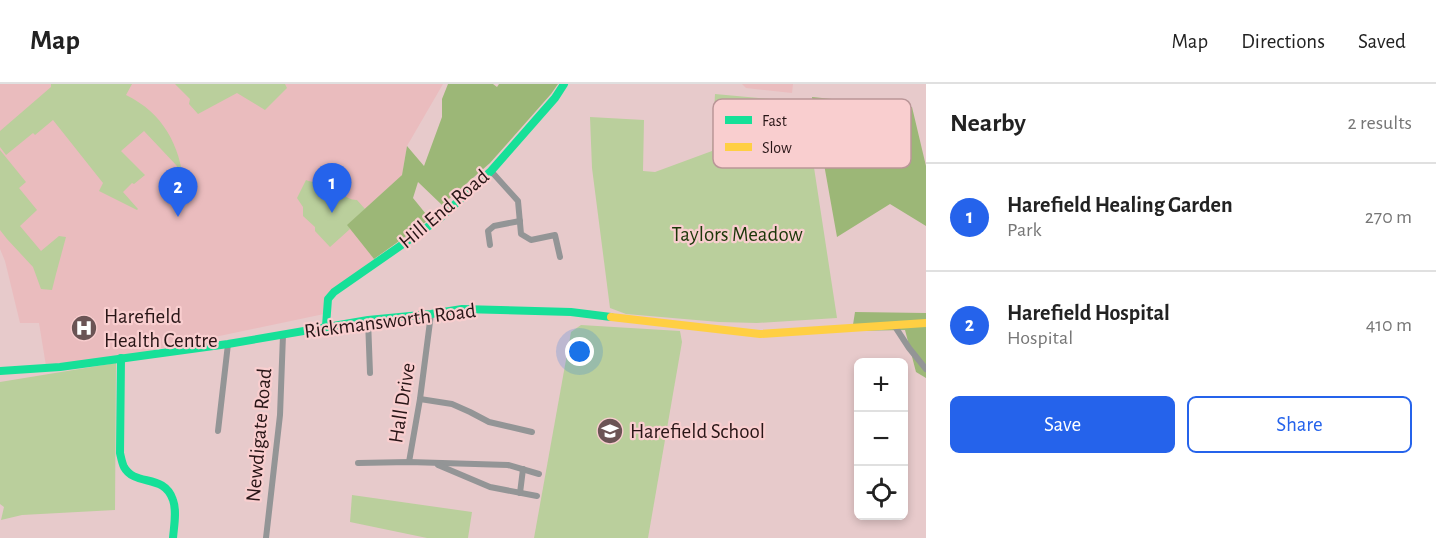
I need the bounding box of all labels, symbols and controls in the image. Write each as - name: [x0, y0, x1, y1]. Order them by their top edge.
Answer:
- text: Map: [30, 27, 80, 55]
- text: Map: [1172, 31, 1208, 52]
- text: Directions: [1241, 31, 1325, 52]
- text: Saved: [1358, 31, 1406, 52]
- legend: [713, 99, 911, 168]
- text: Nearby: [950, 110, 1026, 136]
- text: Fast: [762, 113, 787, 129]
- text: 2 results: [1348, 113, 1412, 133]
- text: Slow: [762, 140, 792, 156]
- pin: 1: [312, 164, 352, 213]
- street label: Hill End Road: [395, 165, 493, 252]
- pin: 2: [158, 168, 198, 217]
- text: Harefield Healing Garden: [1007, 194, 1233, 216]
- text: 1: [966, 207, 973, 227]
- text: 270 m: [1365, 207, 1412, 227]
- text: Park: [1007, 220, 1042, 240]
- park label: Taylors Meadow: [671, 224, 803, 245]
- street label: Rickmansworth Road: [303, 300, 477, 342]
- text: Harefield Hospital: [1007, 302, 1170, 324]
- place label: Harefield Health Centre: [104, 306, 218, 351]
- hospital icon: Harefield Health Centre: [69, 313, 99, 343]
- text: 2: [965, 315, 974, 335]
- text: 410 m: [1366, 315, 1412, 335]
- text: Hospital: [1007, 328, 1073, 348]
- your location: [565, 337, 594, 366]
- map controls: [854, 358, 908, 520]
- button: +: [854, 358, 908, 412]
- street label: Hall Drive: [385, 361, 419, 445]
- street label: Newdigate Road: [243, 367, 275, 503]
- button: Save: [950, 396, 1175, 453]
- button: Share: [1187, 396, 1412, 453]
- button: −: [854, 412, 908, 466]
- school or university icon: Harefield School: [595, 416, 625, 446]
- place label: Harefield School: [630, 421, 765, 442]
- button: locate: [854, 466, 908, 520]

